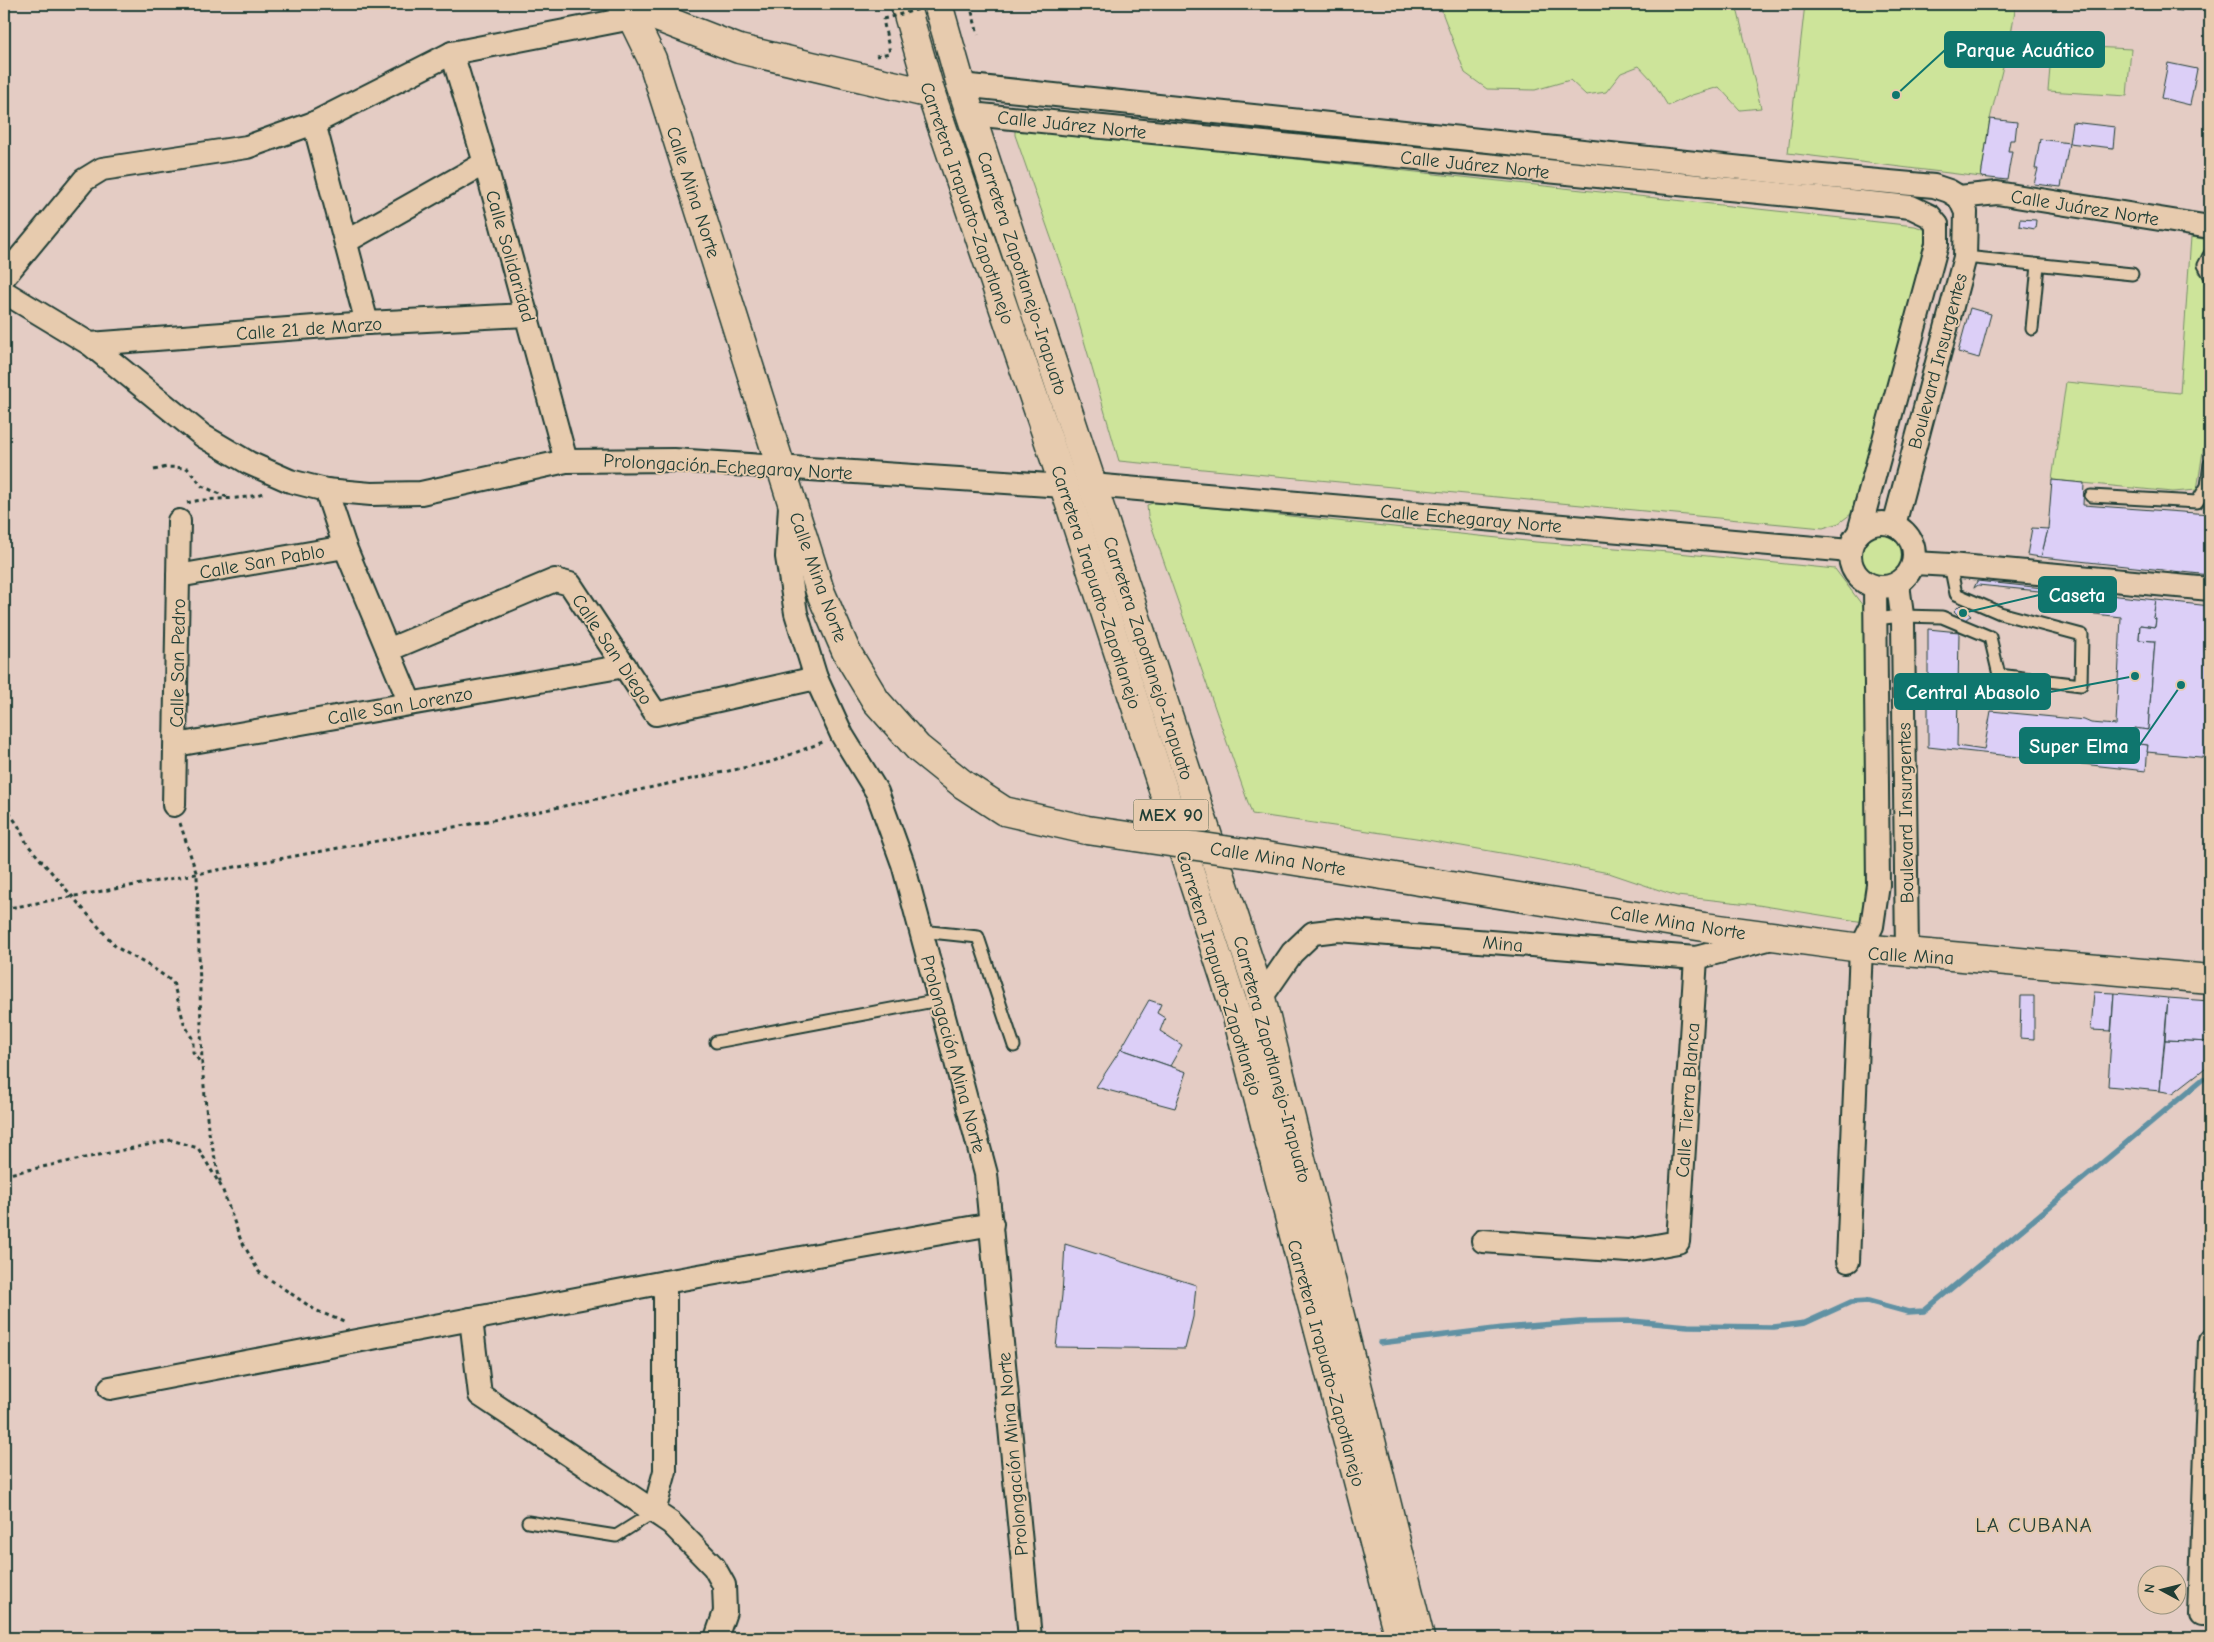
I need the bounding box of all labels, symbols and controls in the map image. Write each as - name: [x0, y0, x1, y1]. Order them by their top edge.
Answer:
- callout: Parque Acuático: [1945, 32, 2104, 67]
- text: Parque Acuático: [1956, 39, 2094, 62]
- street label: Carretera Irapuato-Zapotlanejo: [915, 79, 1019, 327]
- street label: Calle Juárez Norte: [996, 106, 1147, 144]
- street label: Calle Mina Norte: [661, 124, 725, 261]
- street label: Calle Juárez Norte: [1399, 146, 1550, 184]
- street label: Carretera Zapotlanejo-Irapuato: [972, 149, 1072, 398]
- street label: Calle Juárez Norte: [2009, 185, 2160, 231]
- street label: Calle Solidaridad: [481, 188, 539, 325]
- street label: Boulevard Insurgentes: [1904, 271, 1972, 451]
- street label: Calle 21 de Marzo: [235, 313, 383, 345]
- street label: Prolongación Echegaray Norte: [603, 449, 853, 485]
- street label: Carretera Irapuato-Zapotlanejo: [1046, 463, 1146, 712]
- street label: Calle Echegaray Norte: [1379, 500, 1563, 538]
- street label: Calle Mina Norte: [784, 509, 852, 646]
- street label: Carretera Zapotlanejo-Irapuato: [1098, 534, 1198, 783]
- street label: Calle San Pablo: [198, 540, 327, 584]
- callout: Caseta: [2039, 577, 2116, 612]
- text: Caseta: [2049, 584, 2105, 607]
- street label: Calle San Diego: [567, 590, 657, 709]
- street label: Calle San Pedro: [166, 598, 190, 728]
- callout: Central Abasolo: [1895, 674, 2050, 709]
- text: Central Abasolo: [1906, 681, 2040, 704]
- street label: Calle San Lorenzo: [326, 682, 475, 730]
- street label: Boulevard Insurgentes: [1893, 722, 1919, 904]
- callout: Super Elma: [2020, 728, 2139, 763]
- text: Super Elma: [2029, 735, 2129, 758]
- road number: MEX 90: [1134, 800, 1208, 830]
- street label: Calle Mina Norte: [1208, 837, 1347, 881]
- street label: Carretera Irapuato-Zapotlanejo: [1171, 848, 1267, 1098]
- street label: Calle Mina Norte: [1608, 901, 1747, 945]
- street label: Mina: [1482, 931, 1524, 957]
- street label: Carretera Zapotlanejo-Irapuato: [1228, 933, 1316, 1185]
- street label: Calle Mina: [1867, 943, 1955, 969]
- street label: Prolongación Mina Norte: [916, 953, 990, 1156]
- street label: Calle Tierra Blanca: [1672, 1022, 1704, 1178]
- street label: Carretera Irapuato-Zapotlanejo: [1282, 1237, 1370, 1489]
- street label: Prolongación Mina Norte: [993, 1351, 1033, 1557]
- district label: LA CUBANA: [1975, 1513, 2093, 1537]
- north arrow: [2136, 1564, 2186, 1614]
- text: N: [2141, 1583, 2159, 1594]

